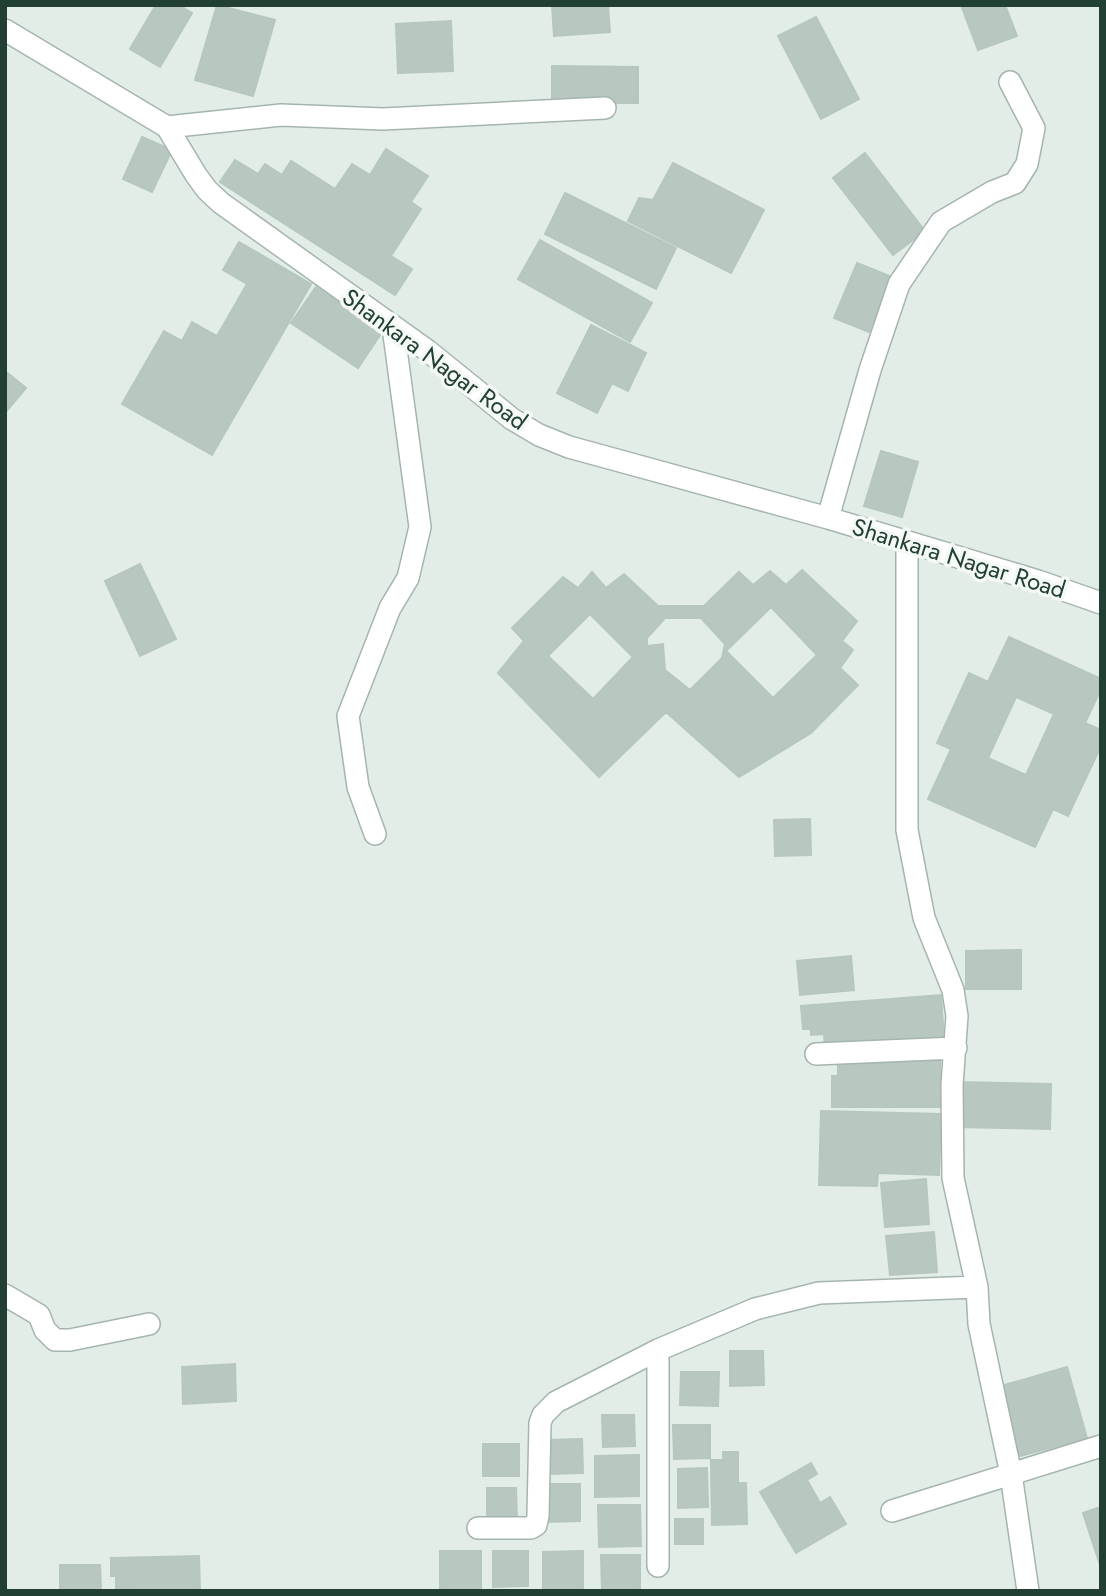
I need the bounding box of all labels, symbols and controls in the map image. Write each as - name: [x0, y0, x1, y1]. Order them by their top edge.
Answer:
- street label: Shankara Nagar Road: [335, 280, 535, 438]
- street label: Shankara Nagar Road: [848, 509, 1070, 607]

